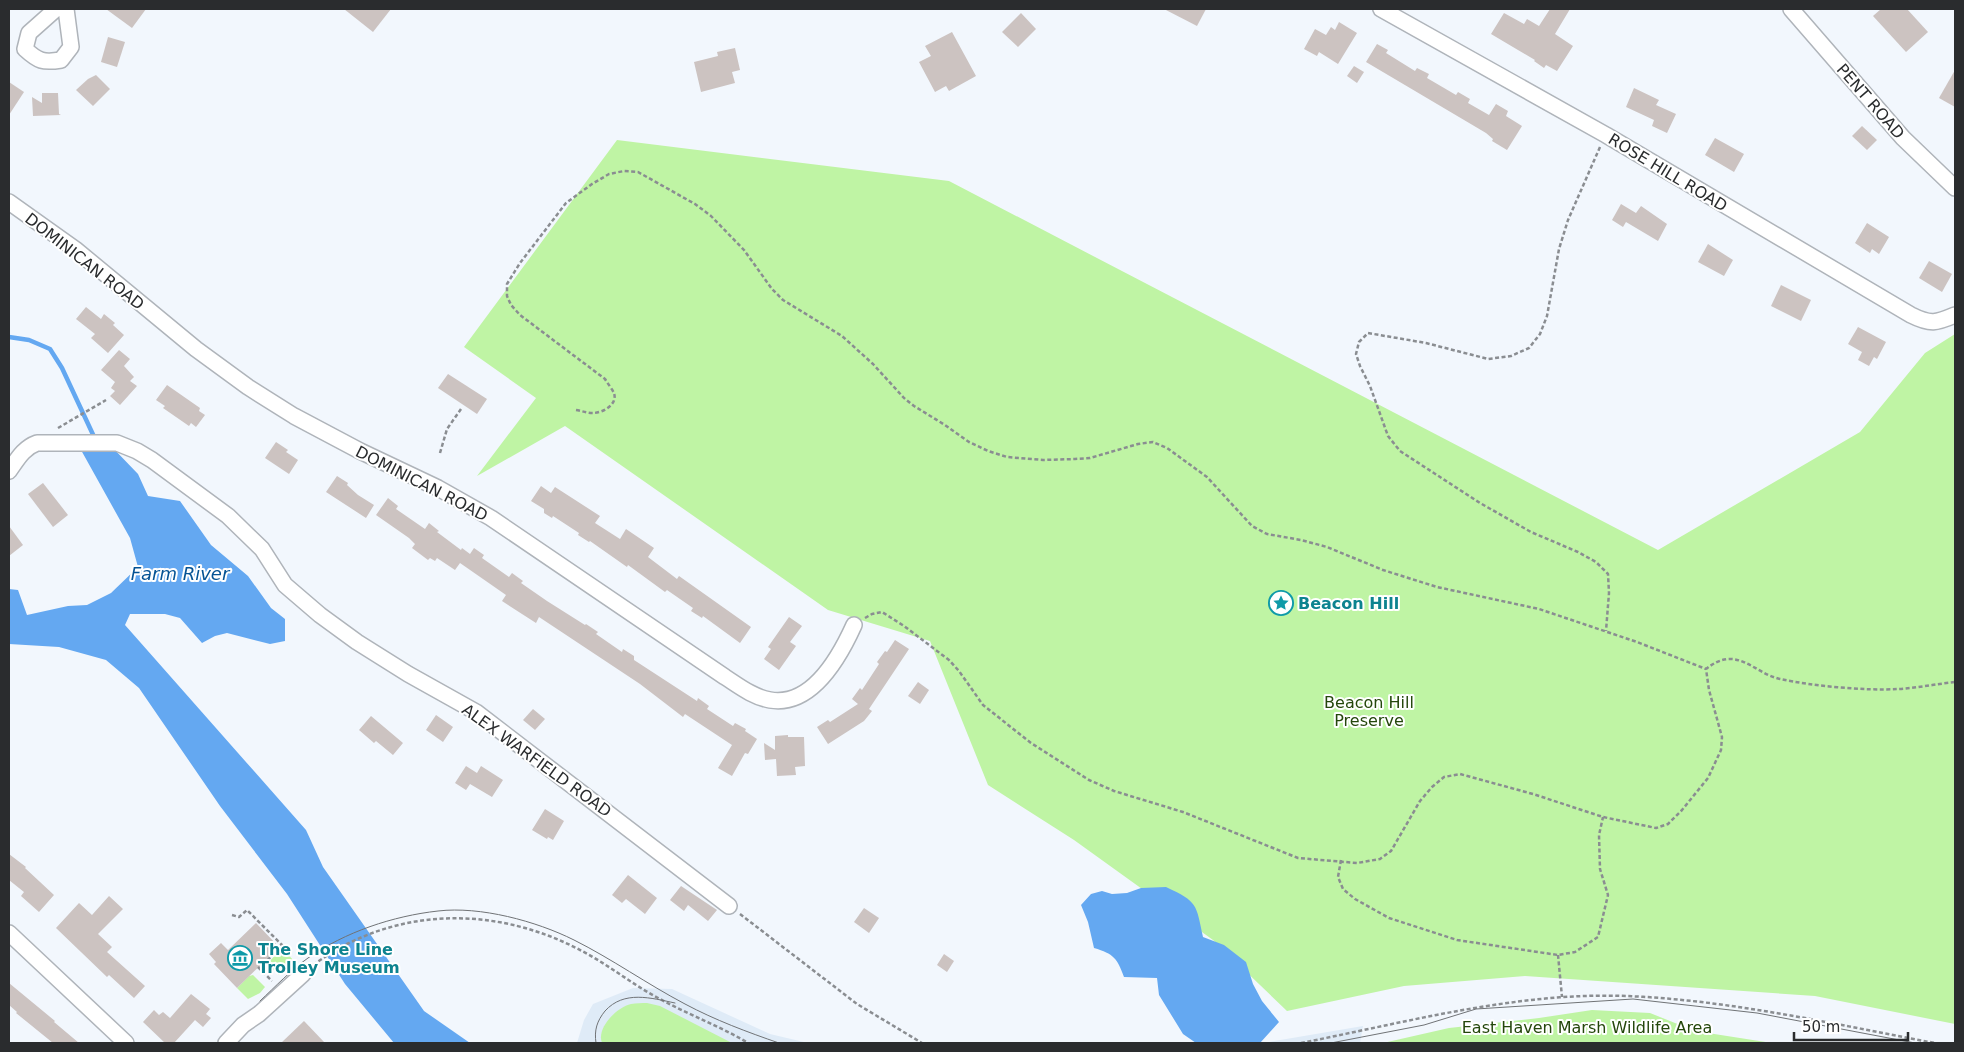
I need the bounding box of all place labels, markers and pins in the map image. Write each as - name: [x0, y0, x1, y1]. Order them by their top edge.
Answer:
- place icon: Beacon Hill: [1268, 590, 1294, 616]
- place label: Beacon Hill: [1298, 594, 1399, 613]
- place label: The Shore Line Trolley Museum: [258, 940, 400, 977]
- museum icon: The Shore Line Trolley Museum: [227, 945, 253, 971]

